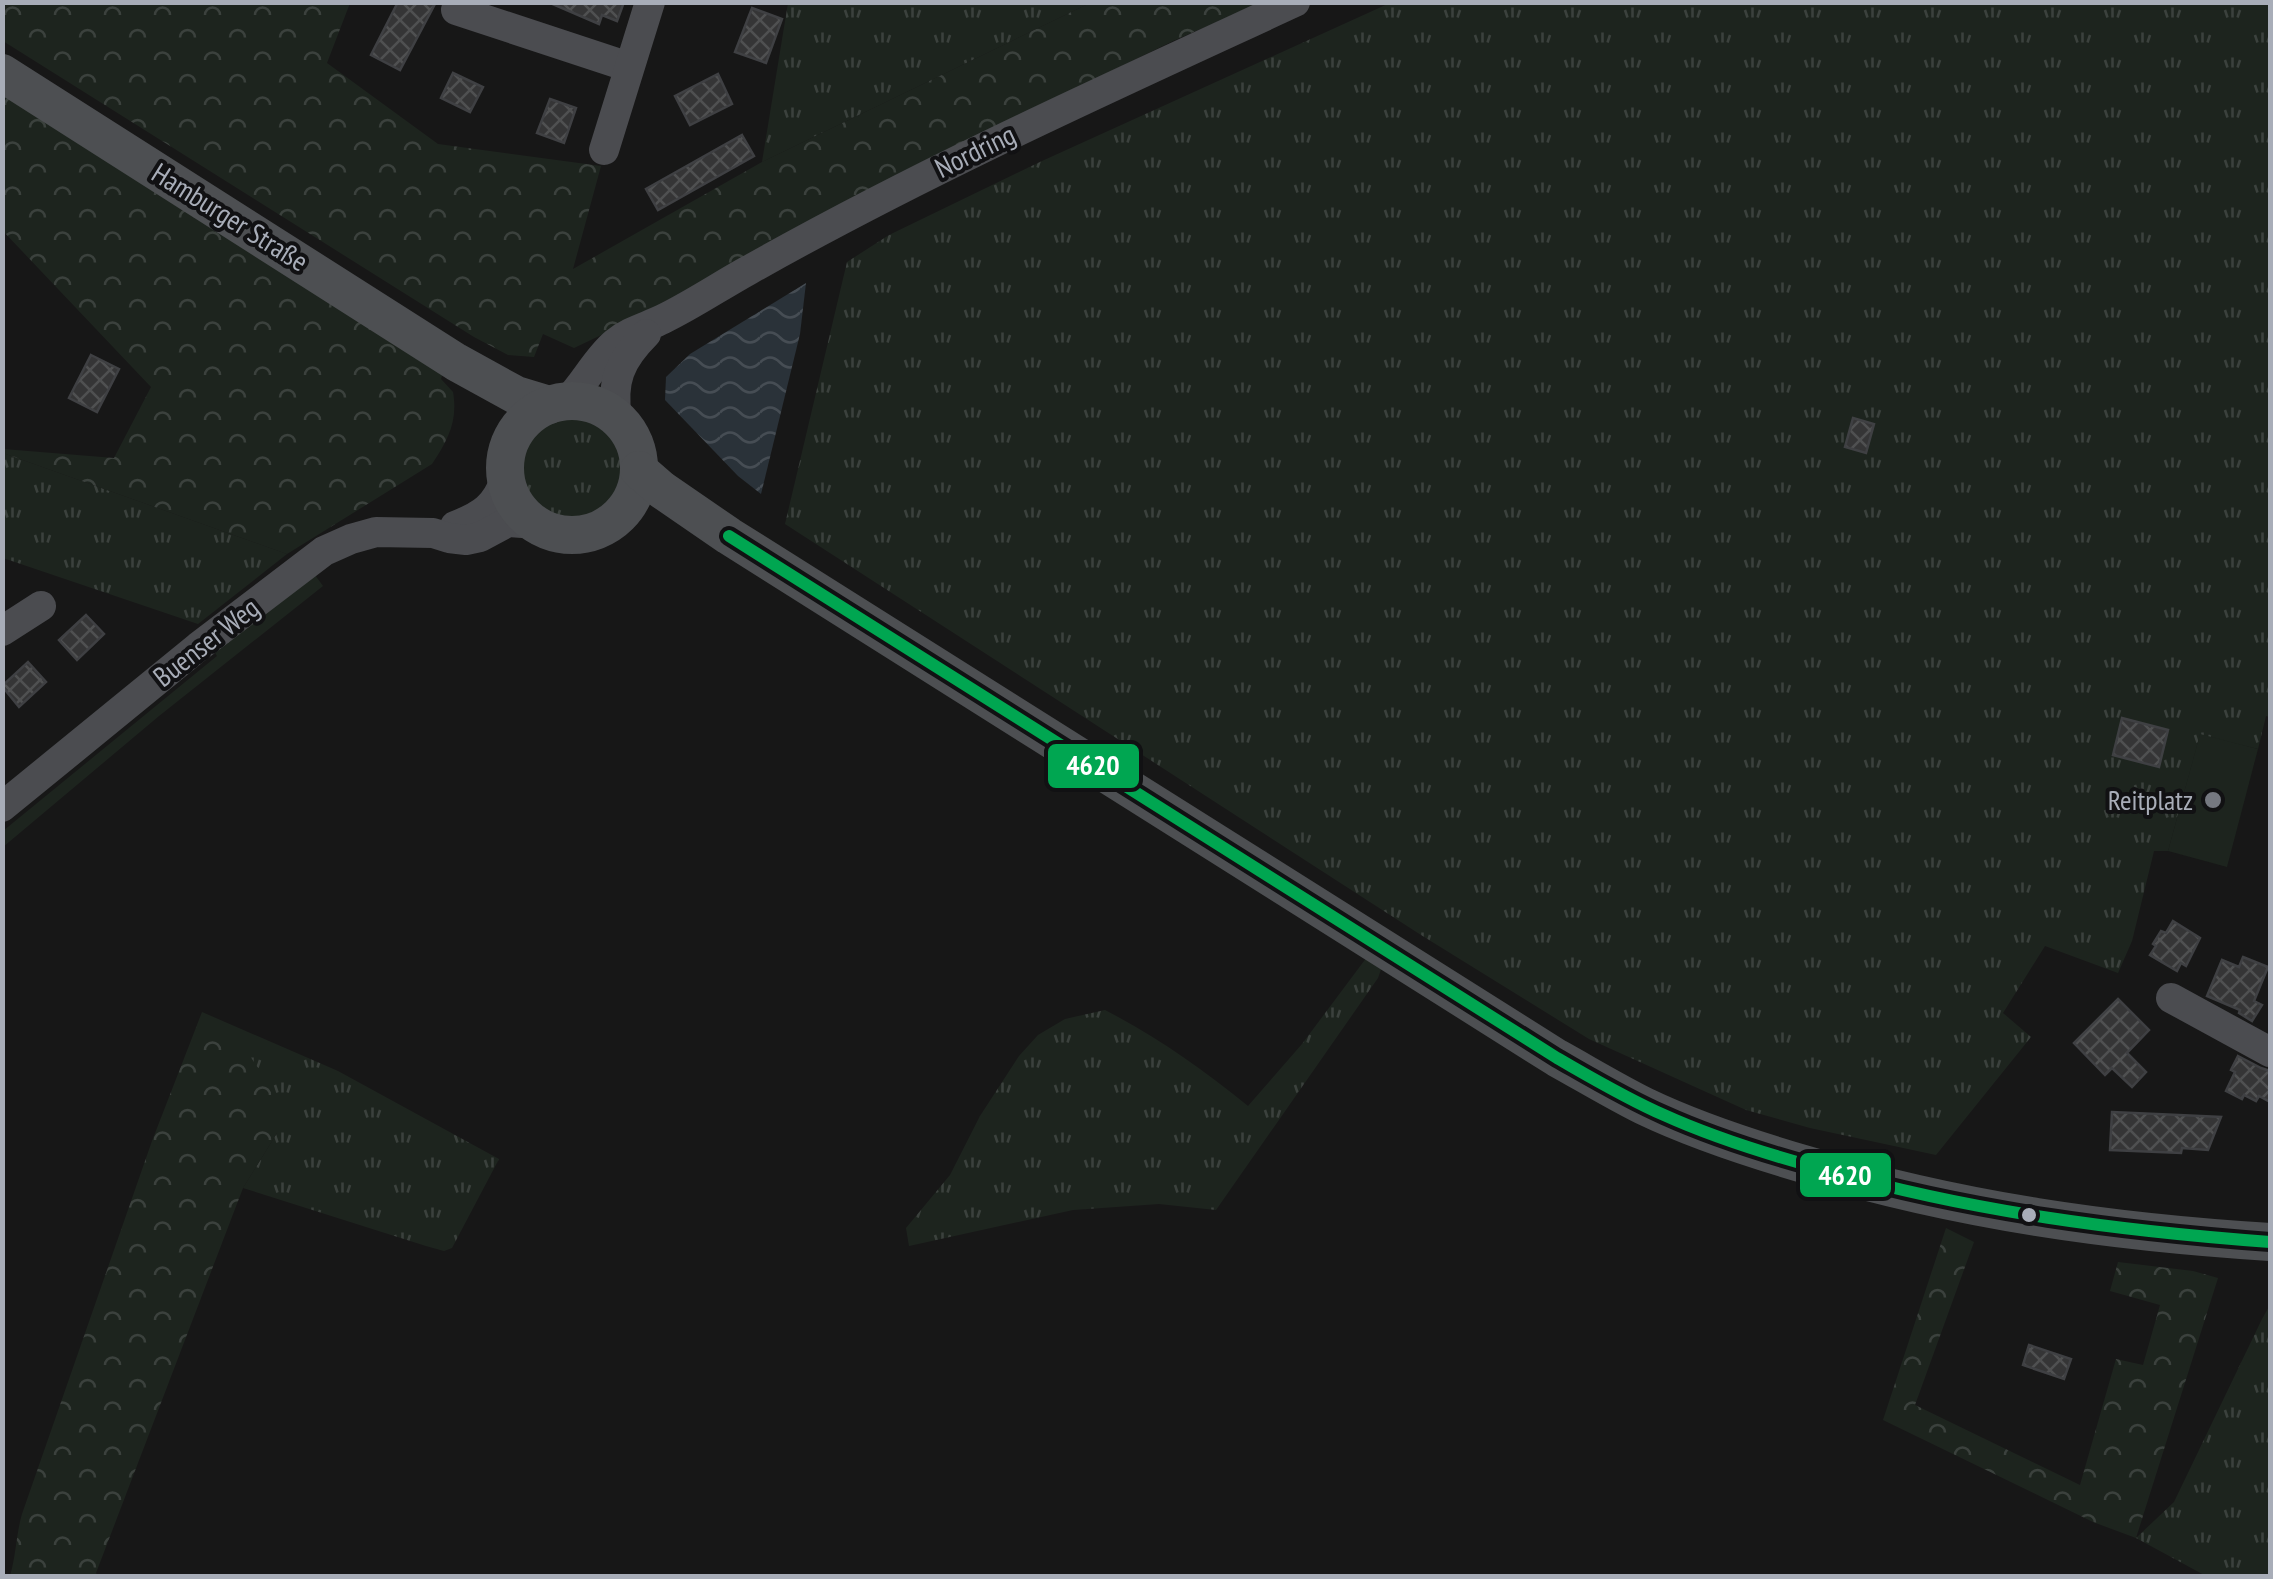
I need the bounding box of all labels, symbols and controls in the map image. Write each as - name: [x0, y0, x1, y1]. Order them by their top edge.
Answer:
- street label: Nordring: [928, 115, 1021, 186]
- street label: Hamburger Straße: [145, 154, 315, 279]
- street label: Buenser Weg: [145, 589, 266, 695]
- line badge: 4620: [1046, 742, 1141, 790]
- text: 4620: [1066, 746, 1120, 783]
- place label: Reitplatz: [2108, 781, 2193, 818]
- marker: Reitplatz: [2202, 789, 2224, 811]
- line badge: 4620: [1798, 1151, 1893, 1199]
- text: 4620: [1818, 1156, 1872, 1193]
- unlabelled marker: [2019, 1205, 2039, 1225]

